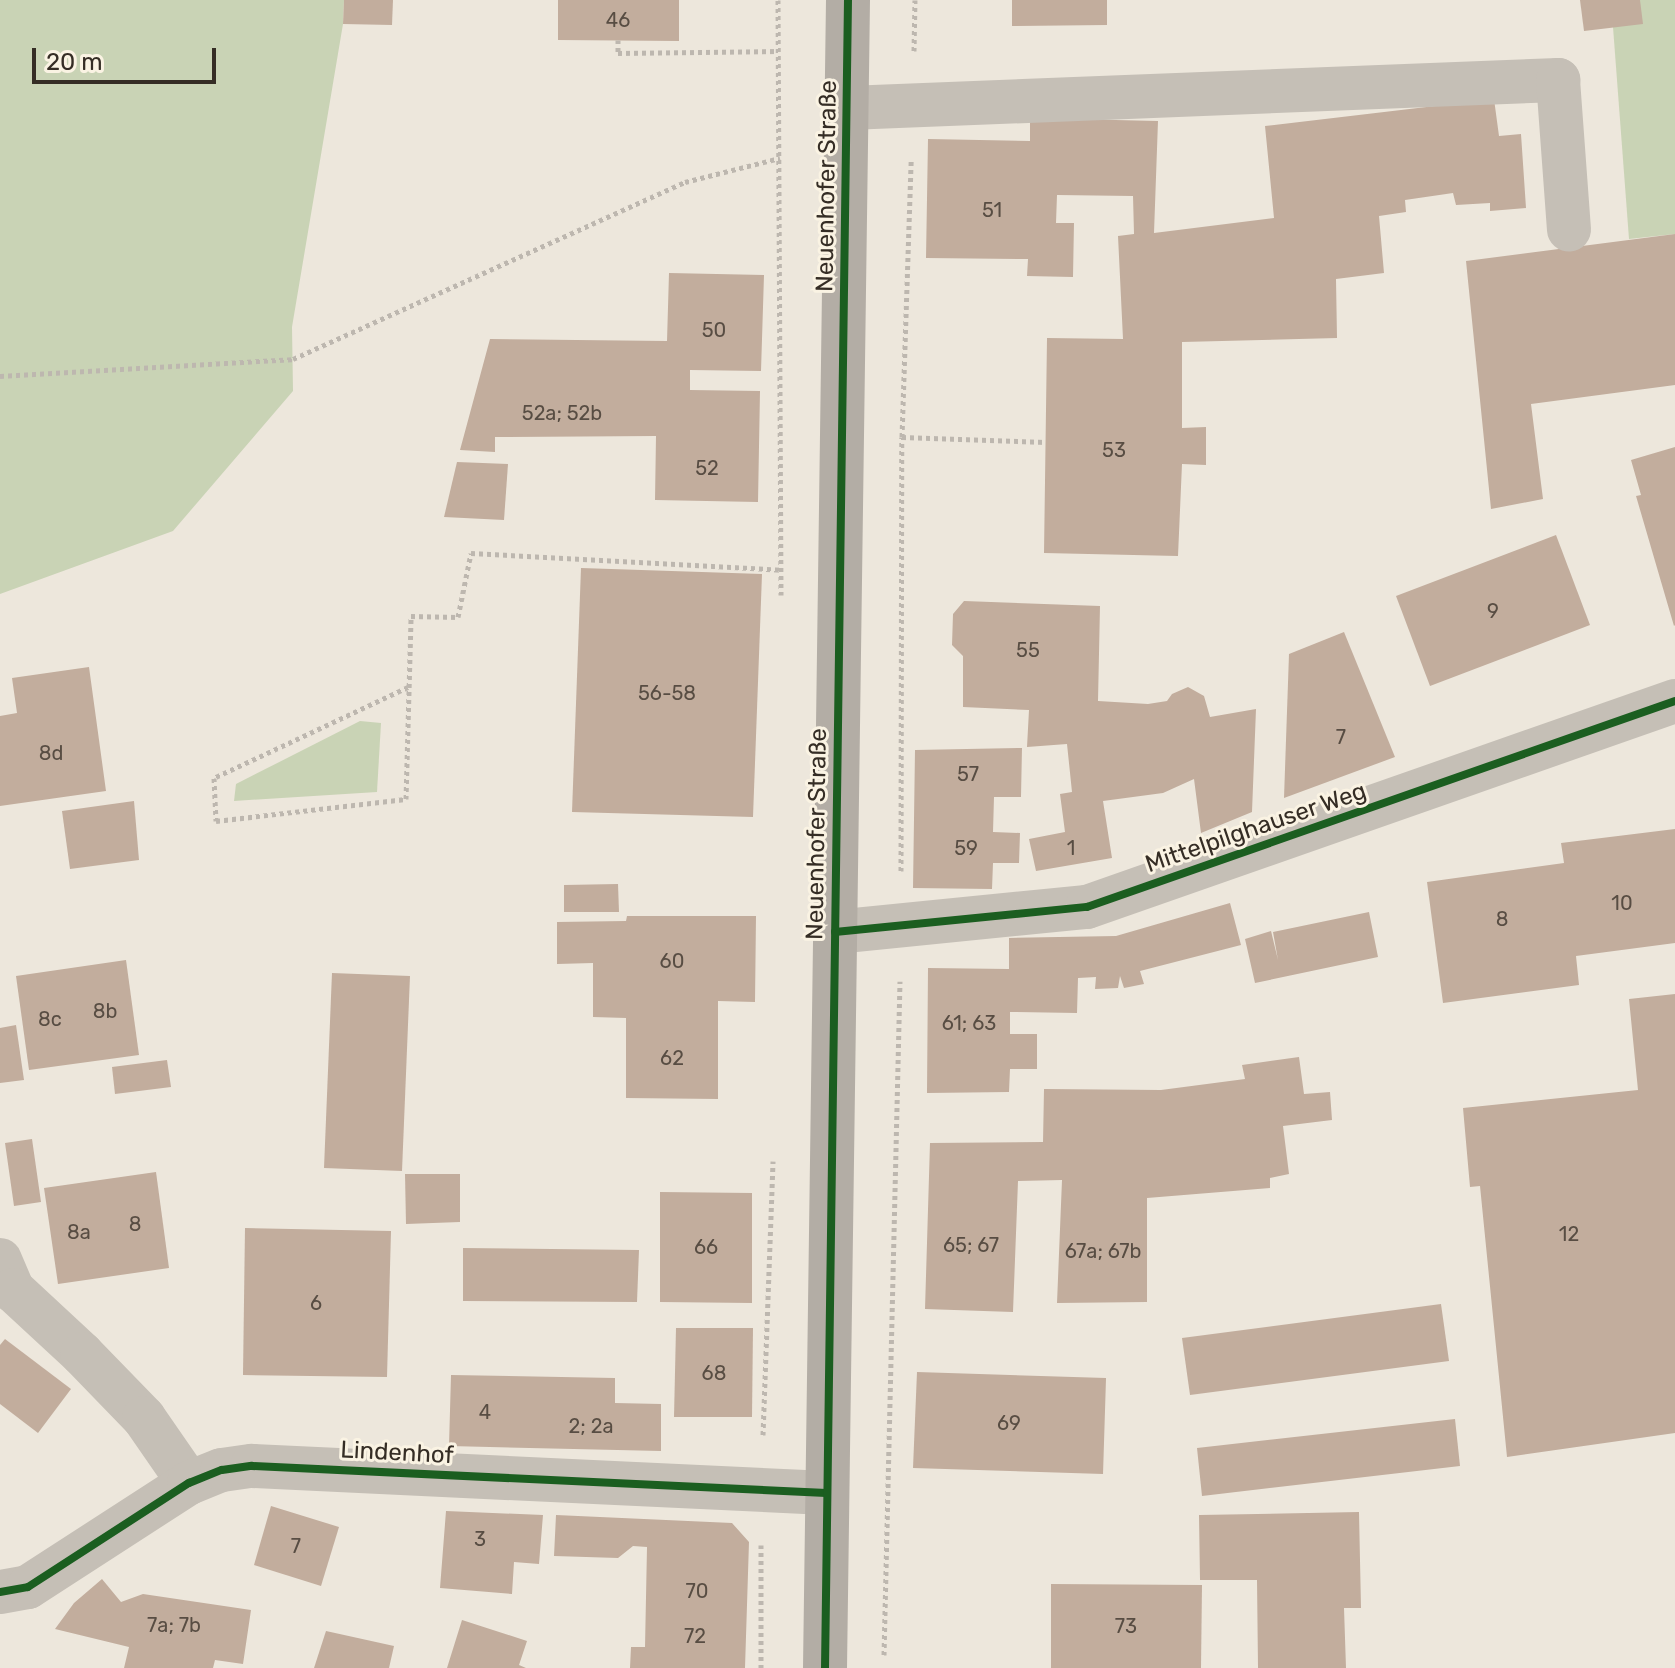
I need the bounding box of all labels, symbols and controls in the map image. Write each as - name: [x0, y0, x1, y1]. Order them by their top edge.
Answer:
- house number: 46: [606, 8, 630, 32]
- scale bar: [36, 32, 220, 82]
- text: 20 m: [46, 48, 103, 76]
- street label: Neuenhofer Straße: [811, 80, 843, 292]
- house number: 51: [982, 198, 1002, 222]
- house number: 50: [702, 318, 726, 342]
- house number: 52a; 52b: [522, 401, 602, 425]
- house number: 53: [1102, 438, 1126, 462]
- house number: 52: [695, 456, 719, 480]
- house number: 9: [1487, 599, 1499, 623]
- house number: 55: [1016, 638, 1040, 662]
- house number: 56-58: [638, 681, 696, 705]
- house number: 7: [1336, 725, 1346, 749]
- street label: Neuenhofer Straße: [801, 728, 833, 940]
- house number: 8d: [39, 741, 63, 765]
- house number: 57: [957, 762, 979, 786]
- street label: Mittelpilghauser Weg: [1141, 777, 1371, 879]
- house number: 59: [954, 836, 978, 860]
- house number: 1: [1067, 836, 1075, 860]
- house number: 10: [1611, 891, 1633, 915]
- house number: 8: [1496, 907, 1508, 931]
- house number: 60: [660, 949, 684, 973]
- house number: 8b: [93, 999, 117, 1023]
- house number: 8c: [38, 1007, 62, 1031]
- house number: 61; 63: [942, 1011, 996, 1035]
- house number: 62: [660, 1046, 684, 1070]
- house number: 8: [129, 1212, 141, 1236]
- house number: 8a: [67, 1220, 91, 1244]
- house number: 12: [1559, 1222, 1579, 1246]
- house number: 65; 67: [943, 1233, 999, 1257]
- house number: 66: [694, 1235, 718, 1259]
- house number: 67a; 67b: [1065, 1239, 1141, 1263]
- house number: 6: [310, 1291, 322, 1315]
- house number: 68: [702, 1361, 726, 1385]
- house number: 4: [479, 1400, 491, 1424]
- house number: 69: [997, 1411, 1021, 1435]
- house number: 2; 2a: [569, 1414, 613, 1438]
- street label: Lindenhof: [340, 1436, 454, 1470]
- house number: 3: [474, 1527, 486, 1551]
- house number: 7: [291, 1534, 301, 1558]
- house number: 70: [686, 1579, 708, 1603]
- house number: 7a; 7b: [147, 1613, 201, 1637]
- house number: 73: [1115, 1614, 1137, 1638]
- house number: 72: [684, 1624, 706, 1648]

